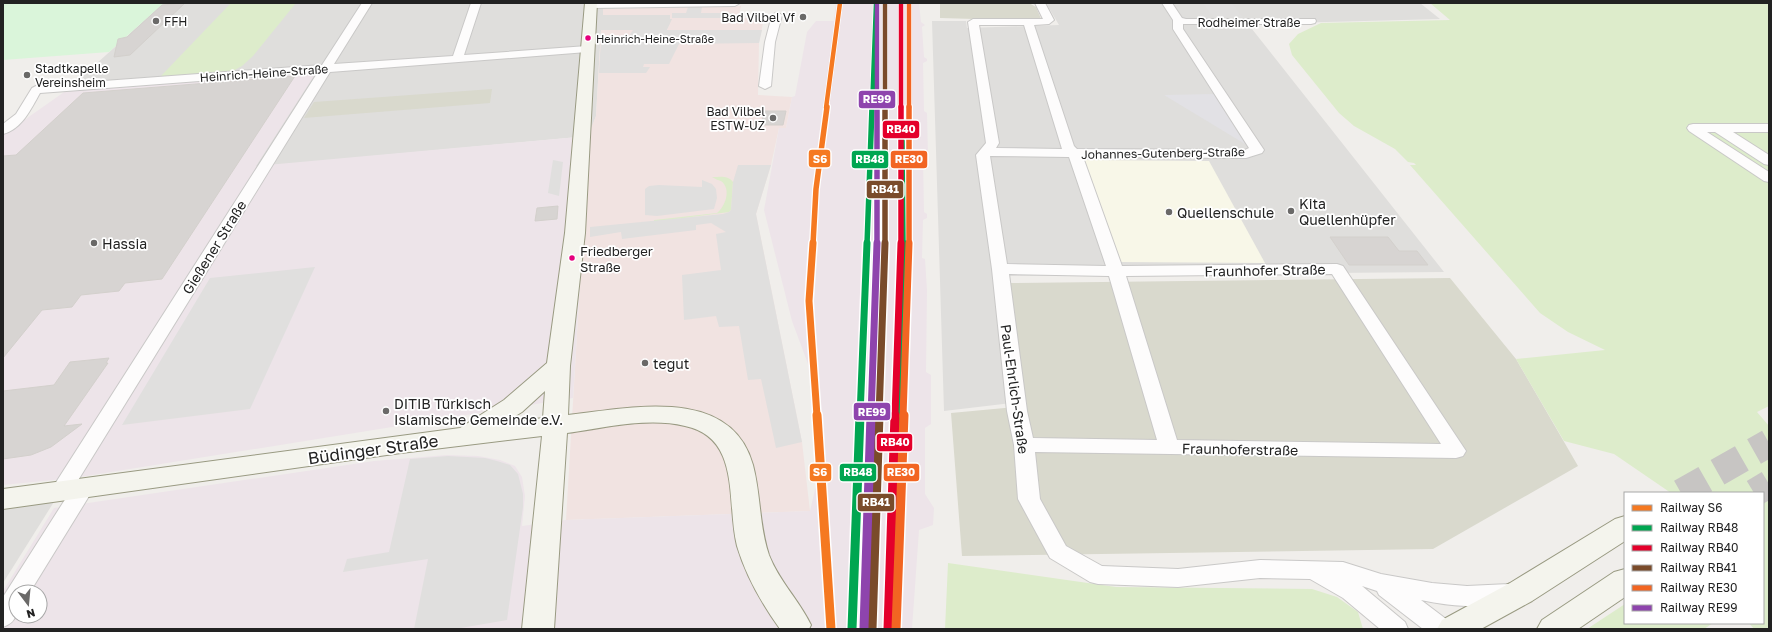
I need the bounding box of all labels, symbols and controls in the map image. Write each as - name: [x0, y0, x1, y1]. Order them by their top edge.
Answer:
- place label: Bad Vilbel Vf: [721, 10, 796, 25]
- marker: Bad Vilbel Vf: [798, 12, 808, 22]
- place label: FFH: [164, 14, 187, 29]
- street label: Rodheimer Straße: [1198, 15, 1301, 30]
- marker: FFH: [151, 16, 161, 26]
- place label: Heinrich-Heine-Straße: [596, 32, 714, 45]
- marker: Heinrich-Heine-Straße: [583, 33, 593, 43]
- place label: Stadtkapelle Vereinsheim: [35, 61, 109, 90]
- street label: Heinrich-Heine-Straße: [199, 61, 329, 85]
- marker: Stadtkapelle Vereinsheim: [22, 70, 32, 80]
- line badge: RE99: [858, 90, 896, 109]
- text: RE99: [863, 92, 891, 105]
- place label: Bad Vilbel ESTW-UZ: [707, 104, 765, 133]
- marker: Bad Vilbel ESTW-UZ: [768, 113, 778, 123]
- line badge: RB40: [882, 120, 920, 139]
- text: RB40: [886, 122, 916, 135]
- street label: Johannes-Gutenberg-Straße: [1081, 144, 1245, 162]
- line badge: S6: [808, 149, 831, 168]
- line badge: RB48: [851, 150, 889, 169]
- line badge: RE30: [890, 150, 928, 169]
- text: S6: [813, 152, 827, 165]
- text: RB48: [855, 152, 885, 165]
- text: RE30: [895, 152, 923, 165]
- line badge: RB41: [866, 180, 904, 199]
- text: RB41: [871, 182, 899, 195]
- place label: Kita Quellenhüpfer: [1299, 195, 1396, 228]
- street label: Gießener Straße: [178, 197, 250, 297]
- place label: Quellenschule: [1177, 204, 1274, 221]
- marker: Kita Quellenhüpfer: [1286, 206, 1296, 216]
- marker: Quellenschule: [1164, 207, 1174, 217]
- place label: Hassia: [102, 235, 147, 252]
- marker: Hassia: [89, 238, 99, 248]
- place label: Friedberger Straße: [580, 243, 653, 275]
- marker: Friedberger Straße: [567, 253, 577, 263]
- street label: Fraunhofer Straße: [1204, 260, 1326, 280]
- street label: Paul-Ehrlich-Straße: [997, 323, 1033, 455]
- place label: tegut: [653, 355, 689, 372]
- marker: tegut: [640, 358, 650, 368]
- place label: DITIB Türkisch Islamische Gemeinde e.V.: [394, 395, 563, 428]
- line badge: RE99: [853, 402, 891, 421]
- text: RE99: [858, 405, 886, 418]
- marker: DITIB Türkisch Islamische Gemeinde e.V.: [381, 406, 391, 416]
- street label: Büdinger Straße: [306, 429, 440, 469]
- line badge: RB40: [876, 433, 913, 452]
- text: RB40: [880, 435, 910, 448]
- street label: Fraunhoferstraße: [1182, 439, 1298, 459]
- line badge: S6: [809, 463, 832, 482]
- line badge: RB48: [839, 463, 877, 482]
- line badge: RE30: [883, 463, 920, 482]
- text: S6: [813, 465, 827, 478]
- text: RB48: [843, 465, 873, 478]
- text: RE30: [887, 465, 915, 478]
- legend: [1624, 492, 1764, 624]
- line badge: RB41: [857, 493, 895, 512]
- text: RB41: [862, 495, 890, 508]
- text: Railway S6: [1660, 500, 1722, 515]
- text: Railway RB48: [1660, 520, 1738, 535]
- text: Railway RB40: [1660, 540, 1738, 555]
- text: Railway RB41: [1660, 560, 1737, 575]
- text: Railway RE30: [1660, 580, 1737, 595]
- north arrow: [8, 584, 48, 624]
- text: Railway RE99: [1660, 600, 1738, 615]
- text: N: [25, 607, 37, 621]

